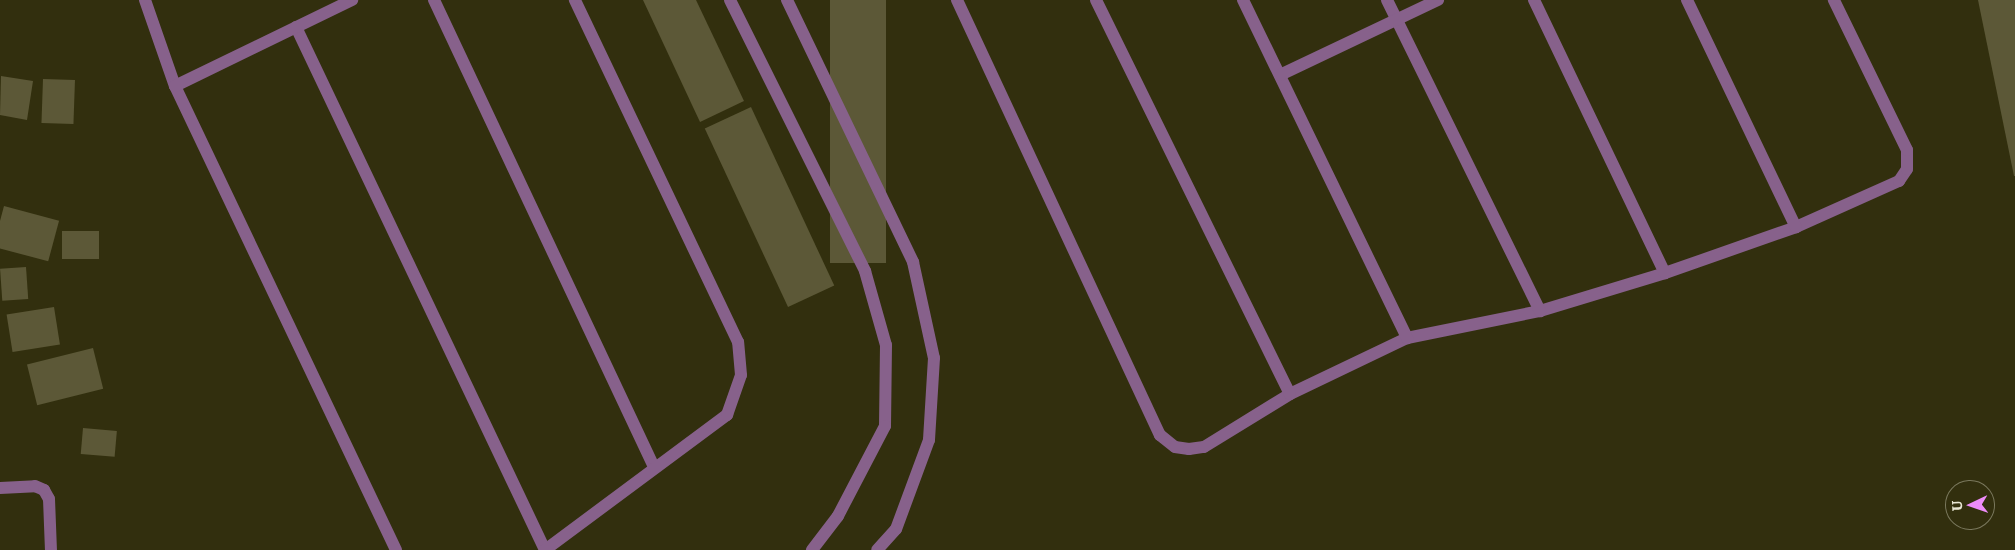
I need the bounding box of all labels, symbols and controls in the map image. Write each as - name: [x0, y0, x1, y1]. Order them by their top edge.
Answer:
- north arrow: [1945, 480, 1995, 530]
- text: U: [1946, 500, 1966, 512]

